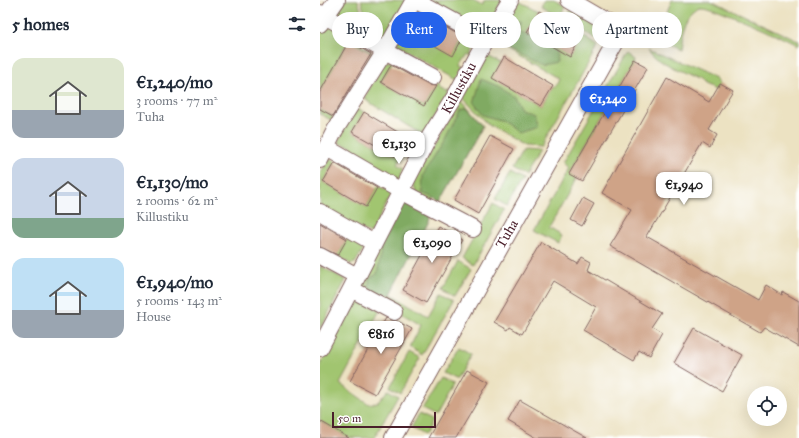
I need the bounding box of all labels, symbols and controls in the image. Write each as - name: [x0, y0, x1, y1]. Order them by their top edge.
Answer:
- chip: Buy: [332, 12, 383, 48]
- chip: Rent: [391, 12, 447, 48]
- chip: Filters: [455, 12, 521, 48]
- chip: New: [529, 12, 584, 48]
- chip: Apartment: [592, 12, 682, 48]
- icon: filters: [286, 13, 308, 35]
- text: 5 homes: [12, 14, 69, 35]
- street label: Killustiku: [438, 59, 480, 117]
- text: €1,240/mo: [136, 72, 213, 93]
- icon: home: [44, 74, 92, 122]
- pin: €1,240: [575, 86, 641, 120]
- text: €1,240: [589, 91, 627, 107]
- text: 3 rooms · 77 m²: [136, 93, 218, 109]
- text: Tuha: [136, 109, 164, 125]
- pin: €1,130: [366, 131, 432, 165]
- text: €1,130: [382, 136, 416, 152]
- text: €1,130/mo: [136, 172, 208, 193]
- pin: €1,940: [651, 172, 717, 206]
- icon: home: [44, 174, 92, 222]
- text: €1,940: [665, 177, 703, 193]
- text: 2 rooms · 62 m²: [136, 193, 218, 209]
- text: Killustiku: [136, 209, 189, 225]
- street label: Tuha: [492, 216, 522, 251]
- pin: €1,090: [399, 230, 465, 264]
- text: €1,090: [413, 235, 451, 251]
- text: €1,940/mo: [136, 272, 213, 293]
- icon: home: [44, 274, 92, 322]
- text: 5 rooms · 143 m²: [136, 293, 222, 309]
- text: House: [136, 309, 171, 325]
- pin: €816: [357, 321, 405, 355]
- text: €816: [368, 326, 394, 342]
- map controls: [747, 386, 787, 426]
- button: locate: [747, 386, 787, 426]
- scale bar: [332, 410, 436, 429]
- text: 50 m: [338, 412, 361, 425]

